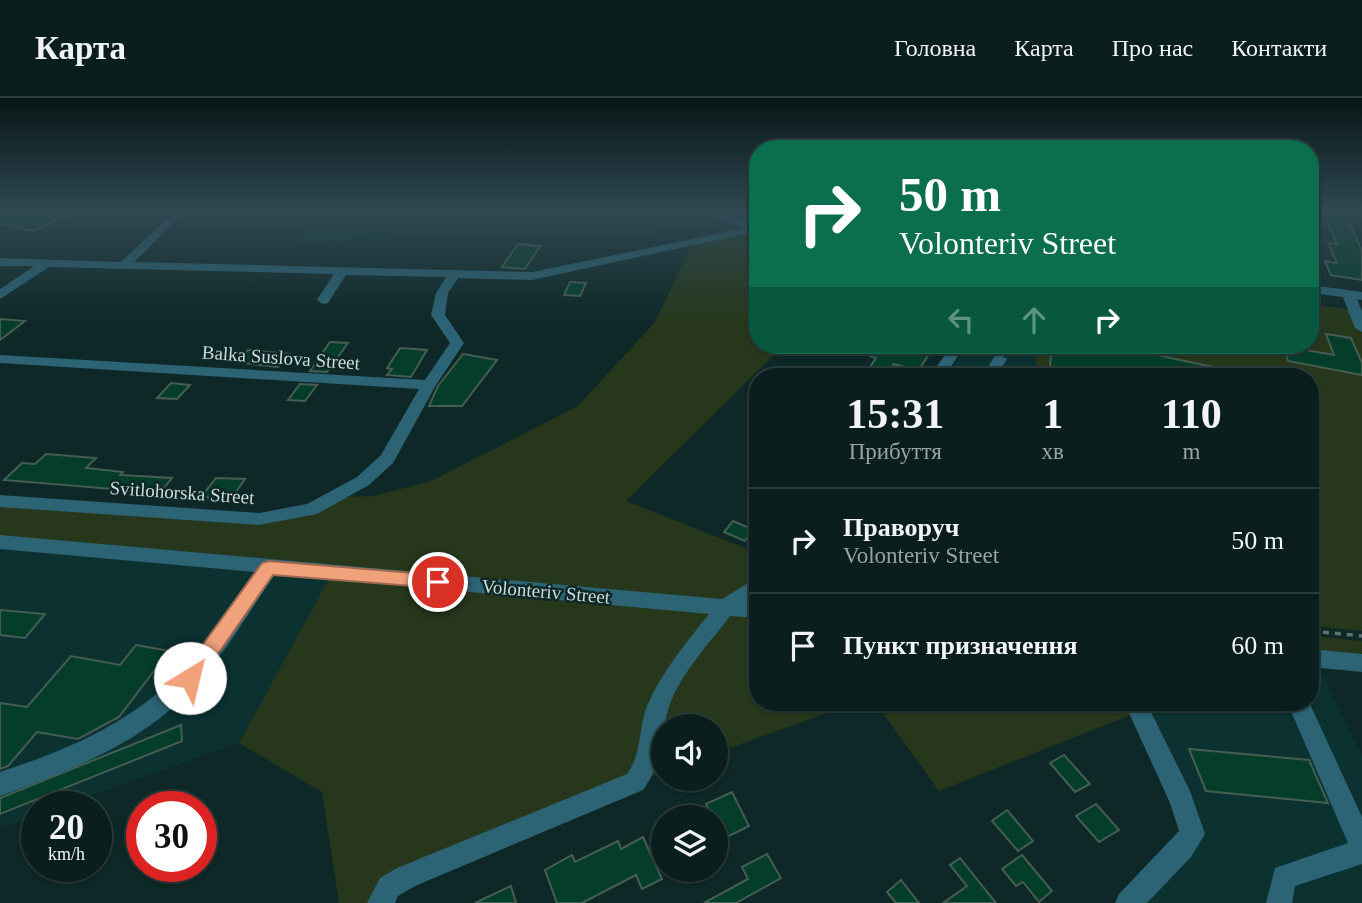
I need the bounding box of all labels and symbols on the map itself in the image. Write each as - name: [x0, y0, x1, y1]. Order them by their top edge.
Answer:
- street label: Balka Suslova Street: [201, 342, 361, 374]
- street label: Svitlohorska Street: [109, 477, 256, 508]
- pin: [408, 552, 468, 612]
- street label: Volonteriv Street: [481, 575, 612, 608]
- position arrow: [153, 641, 227, 715]
- speed limit sign: 30: [126, 791, 217, 882]

